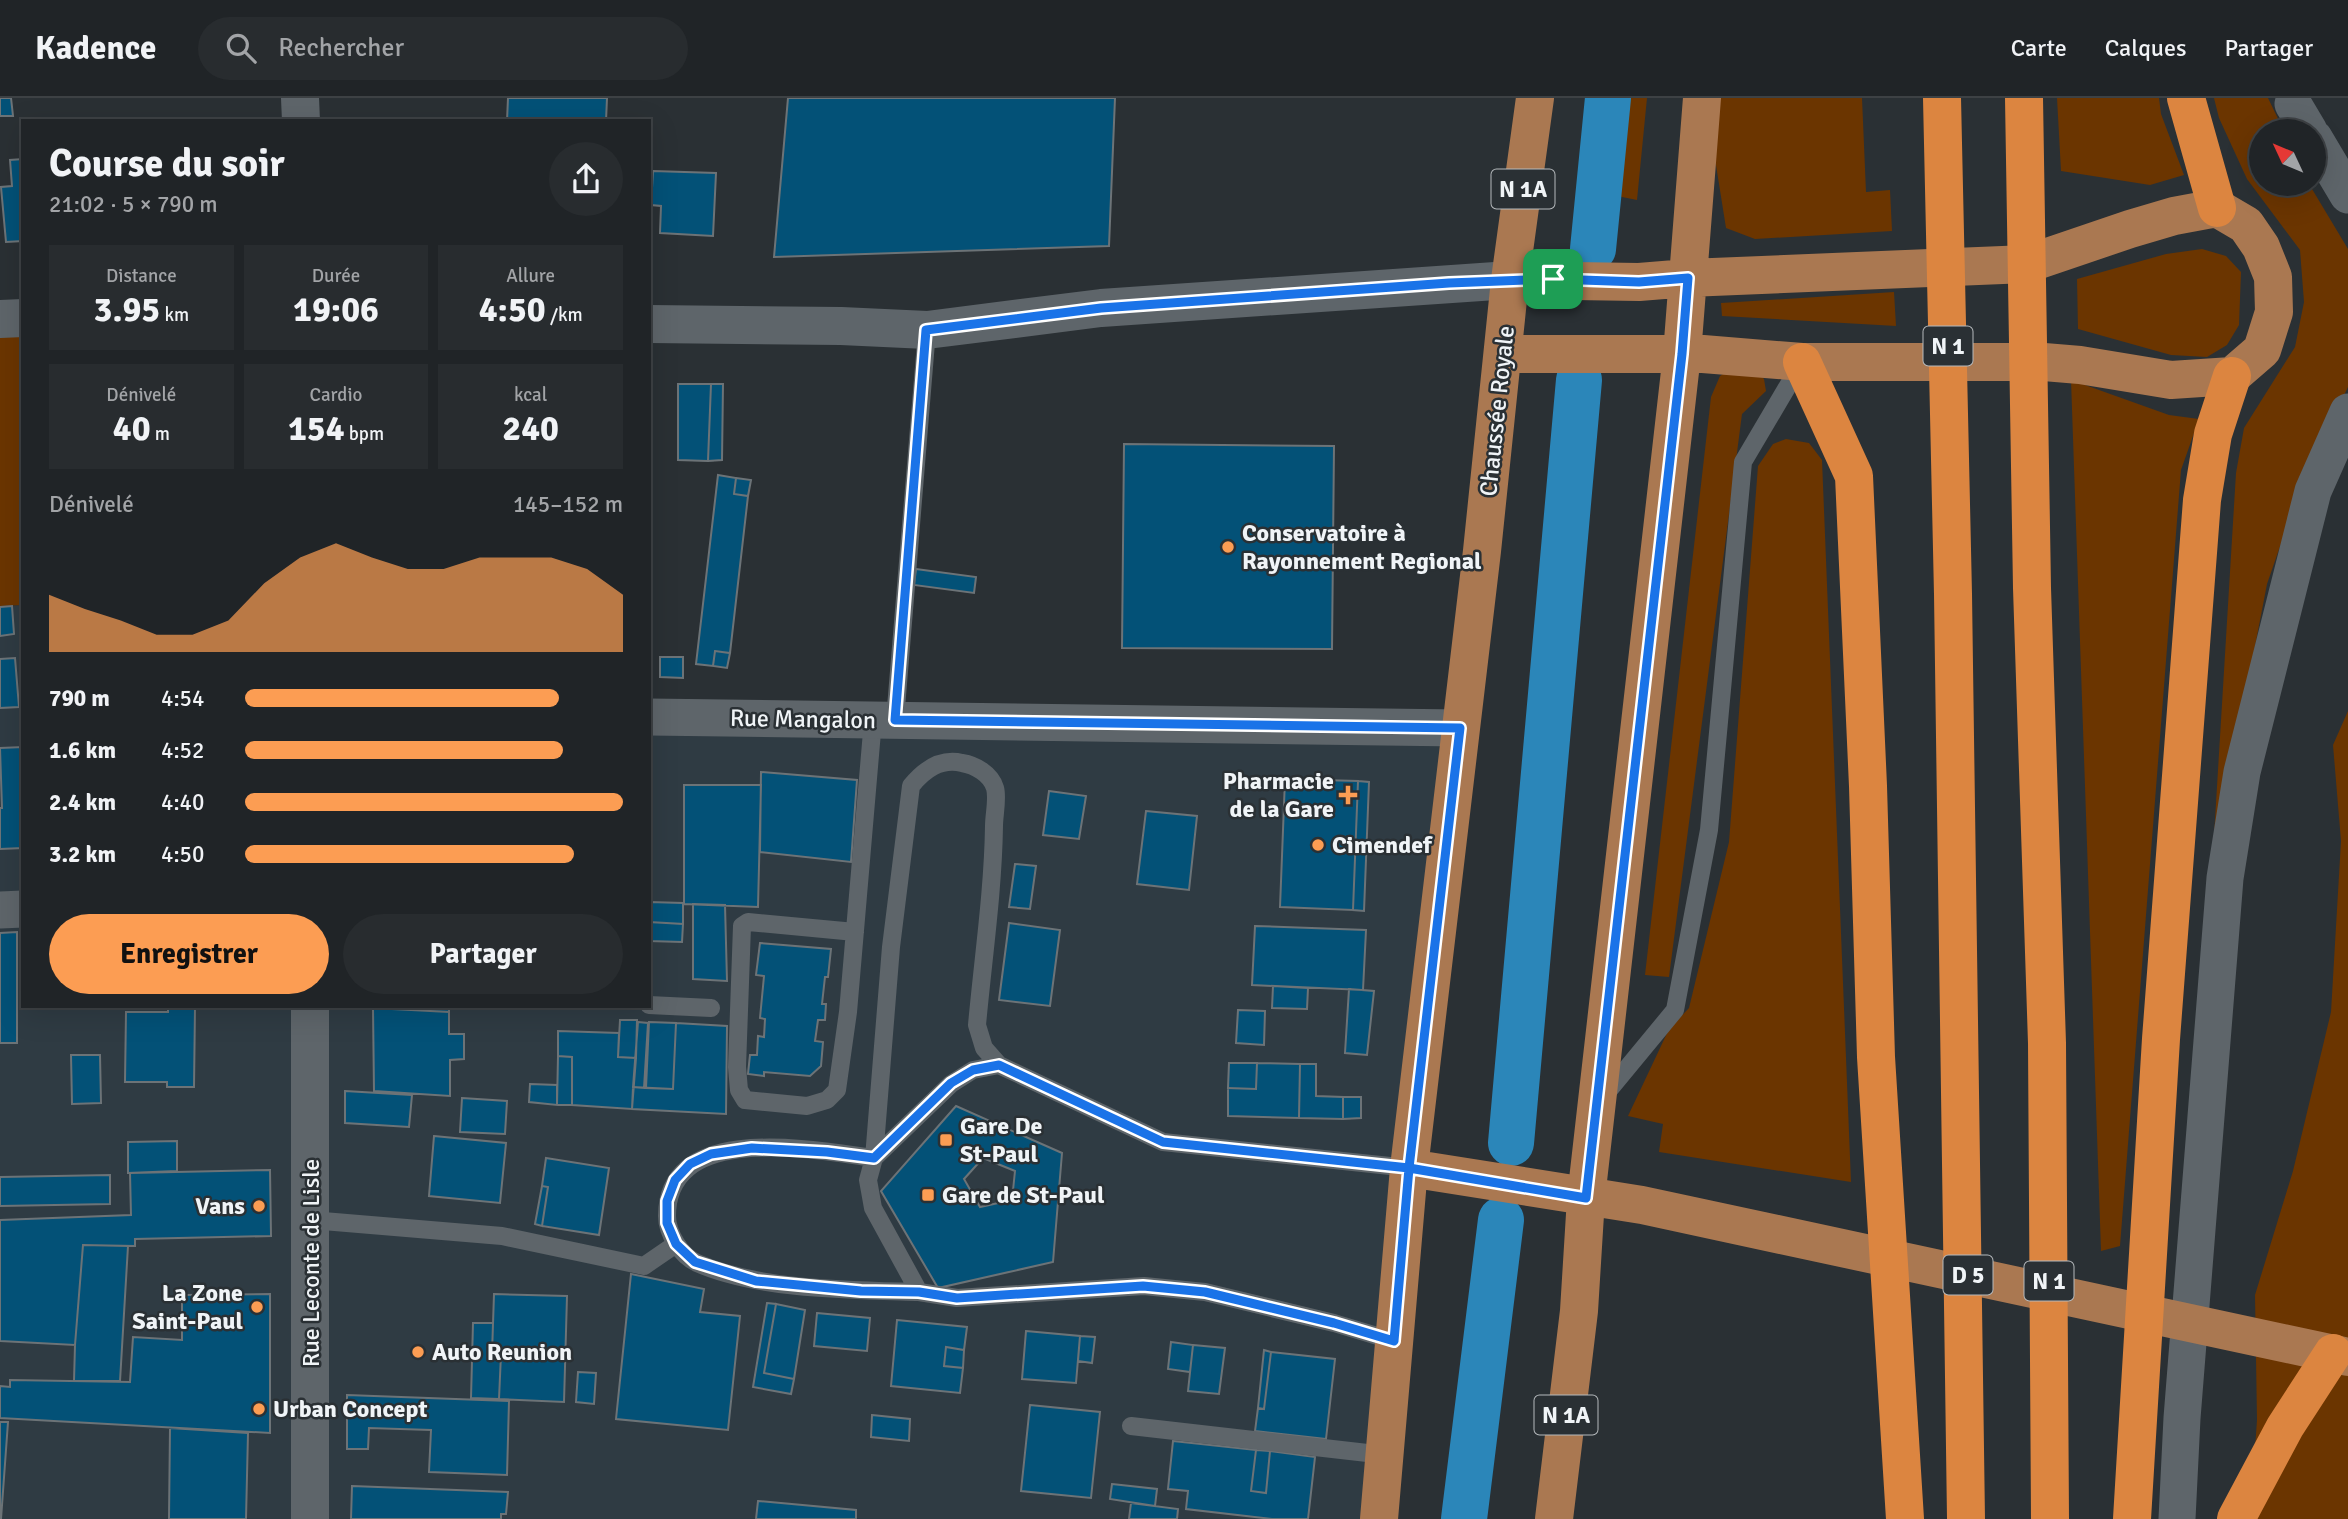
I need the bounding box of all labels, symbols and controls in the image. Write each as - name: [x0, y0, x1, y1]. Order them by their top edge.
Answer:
- search box: [198, 17, 688, 80]
- text: Kadence: [35, 28, 156, 69]
- icon: search: [222, 29, 260, 67]
- text: Rechercher: [278, 32, 404, 64]
- text: Carte: [2011, 33, 2067, 63]
- text: Calques: [2105, 33, 2186, 63]
- text: Partager: [2224, 33, 2313, 63]
- north arrow: [2249, 119, 2326, 196]
- map controls: [2249, 119, 2326, 196]
- text: Course du soir: [49, 140, 285, 187]
- button: share: [549, 142, 623, 216]
- road number: N 1A: [1492, 170, 1554, 208]
- text: 21:02 · 5 × 790 m: [49, 190, 218, 219]
- pin: [1523, 249, 1583, 309]
- icon: arrive: [1534, 260, 1572, 298]
- text: Distance: [106, 264, 177, 288]
- text: Durée: [312, 264, 360, 288]
- text: Allure: [506, 264, 555, 288]
- text: 3.95: [94, 288, 160, 331]
- text: 19:06: [293, 288, 379, 331]
- text: 4:50: [479, 288, 546, 331]
- text: km: [160, 303, 189, 327]
- text: /km: [546, 303, 583, 327]
- street label: Chaussée Royale: [1473, 324, 1521, 498]
- road number: N 1: [1924, 327, 1972, 366]
- text: Dénivelé: [106, 383, 176, 407]
- text: Cardio: [310, 383, 362, 407]
- text: kcal: [514, 383, 547, 407]
- text: 40: [113, 407, 151, 450]
- text: 154: [288, 407, 345, 450]
- text: 240: [502, 407, 559, 450]
- text: m: [151, 422, 170, 446]
- text: bpm: [345, 422, 384, 446]
- text: Dénivelé: [49, 490, 134, 519]
- text: 145–152 m: [513, 490, 623, 519]
- place label: Conservatoire à Rayonnement Regional: [1242, 518, 1482, 576]
- marker: Conservatoire à Rayonnement Regional: [1220, 539, 1236, 555]
- text: 790 m: [49, 684, 110, 713]
- text: 4:54: [161, 684, 204, 713]
- street label: Rue Mangalon: [730, 703, 876, 735]
- text: 1.6 km: [49, 736, 116, 765]
- text: 4:52: [161, 736, 204, 765]
- place label: Pharmacie de la Gare: [1223, 766, 1334, 824]
- marker: Pharmacie de la Gare: [1340, 787, 1356, 803]
- text: 2.4 km: [49, 788, 116, 817]
- text: 4:40: [161, 788, 204, 817]
- place label: Cimendef: [1332, 830, 1433, 860]
- marker: Cimendef: [1310, 837, 1326, 853]
- text: 3.2 km: [49, 840, 116, 869]
- text: 4:50: [161, 840, 204, 869]
- button: Enregistrer: [49, 914, 329, 994]
- button: Partager: [343, 914, 623, 994]
- place label: Gare De St-Paul: [960, 1111, 1042, 1169]
- marker: Gare De St-Paul: [938, 1132, 954, 1148]
- street label: Rue Leconte de Lisle: [296, 1159, 326, 1367]
- place label: Gare de St-Paul: [942, 1180, 1105, 1210]
- marker: Gare de St-Paul: [920, 1187, 936, 1203]
- place label: Vans: [195, 1191, 245, 1221]
- marker: Vans: [251, 1198, 267, 1214]
- road number: D 5: [1944, 1256, 1993, 1294]
- road number: N 1: [2024, 1262, 2074, 1300]
- place label: La Zone Saint-Paul: [132, 1278, 243, 1336]
- marker: La Zone Saint-Paul: [249, 1299, 265, 1315]
- place label: Auto Reunion: [432, 1337, 572, 1367]
- marker: Auto Reunion: [410, 1344, 426, 1360]
- place label: Urban Concept: [273, 1394, 427, 1424]
- road number: N 1A: [1534, 1396, 1598, 1434]
- marker: Urban Concept: [251, 1401, 267, 1417]

